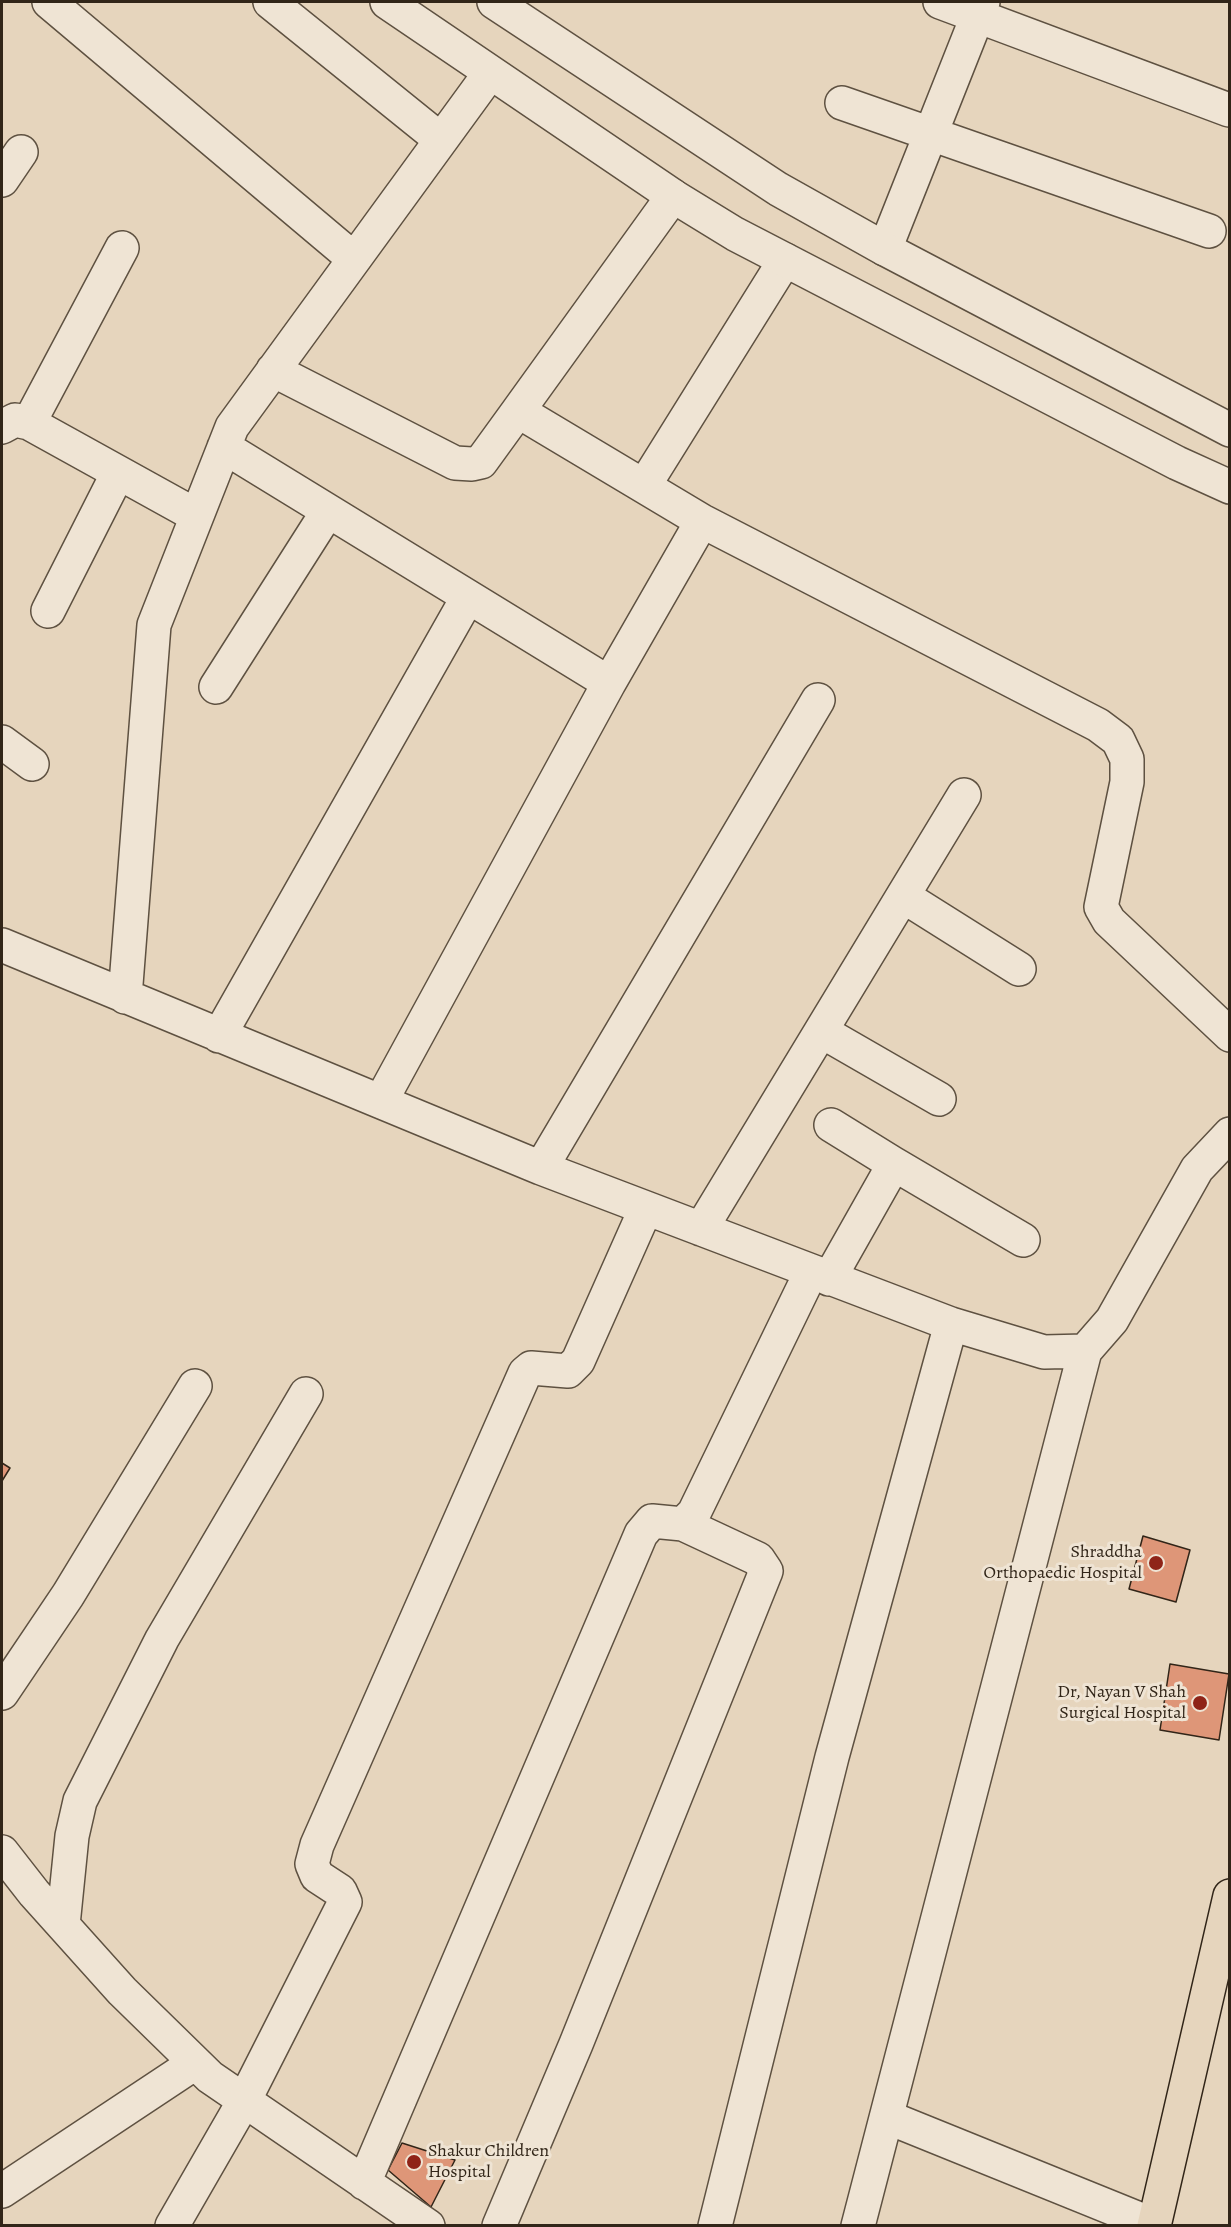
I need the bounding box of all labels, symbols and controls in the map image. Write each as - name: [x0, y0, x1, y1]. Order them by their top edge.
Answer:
- place label: Shraddha Orthopaedic Hospital: [984, 1542, 1142, 1584]
- marker: Shraddha Orthopaedic Hospital: [1147, 1554, 1165, 1572]
- place label: Dr, Nayan V Shah Surgical Hospital: [1057, 1682, 1186, 1724]
- marker: Dr, Nayan V Shah Surgical Hospital: [1191, 1694, 1209, 1712]
- place label: Shakur Children Hospital: [428, 2141, 549, 2184]
- marker: Shakur Children Hospital: [405, 2153, 423, 2171]

